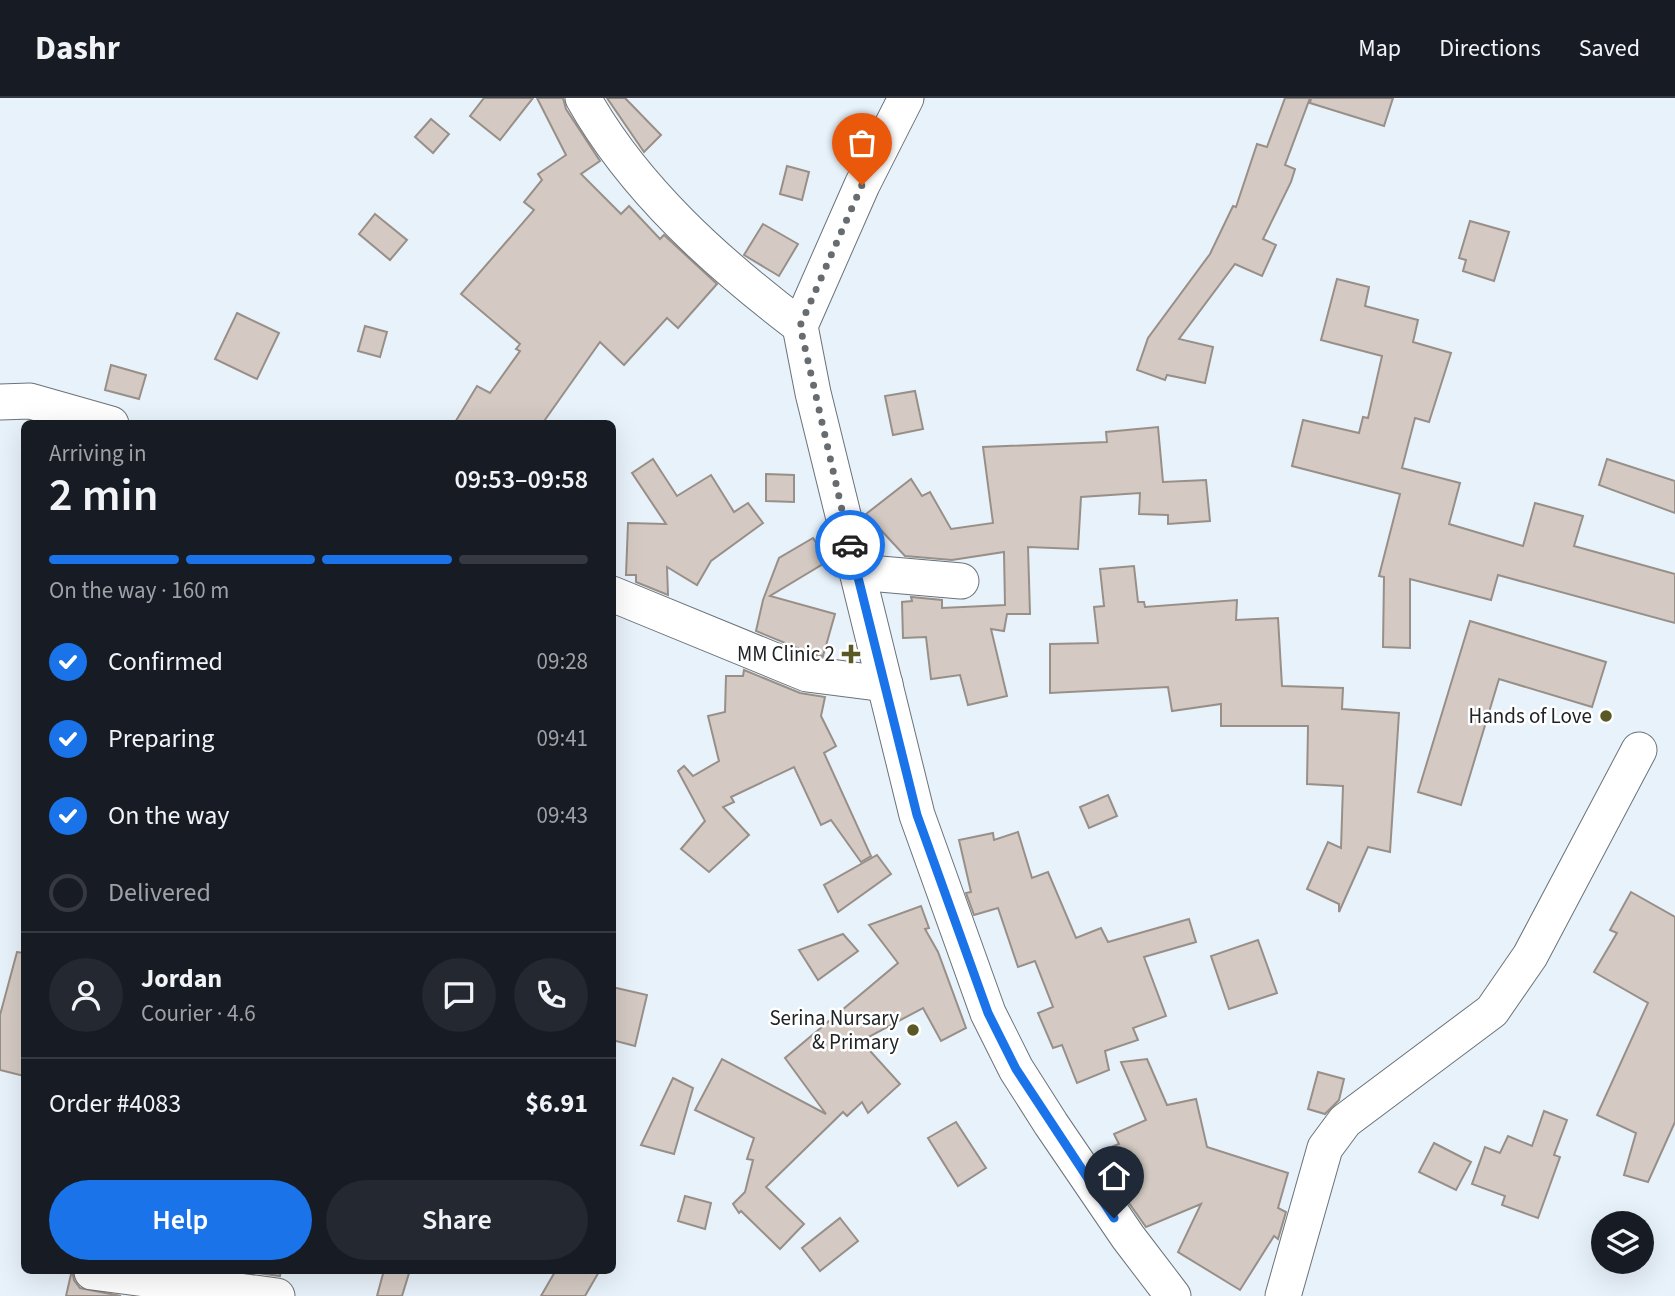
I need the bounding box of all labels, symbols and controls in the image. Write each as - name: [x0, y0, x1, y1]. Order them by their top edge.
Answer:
- text: Dashr: [35, 25, 120, 72]
- text: Map: [1358, 31, 1401, 66]
- text: Directions: [1439, 31, 1541, 66]
- text: Saved: [1579, 31, 1640, 66]
- pin: [832, 113, 892, 185]
- icon: bag: [843, 124, 881, 162]
- text: Arriving in: [49, 437, 147, 470]
- text: 09:53–09:58: [455, 461, 588, 498]
- text: 2 min: [49, 463, 158, 528]
- courier: [815, 510, 885, 580]
- icon: car: [831, 526, 869, 564]
- text: On the way · 160 m: [49, 574, 229, 607]
- place label: MM Clinic 2: [737, 639, 835, 669]
- icon: check: [49, 643, 87, 681]
- text: Confirmed: [108, 643, 223, 680]
- marker: MM Clinic 2: [841, 644, 861, 664]
- text: 09:28: [537, 645, 588, 678]
- place label: Hands of Love: [1469, 701, 1592, 731]
- marker: Hands of Love: [1598, 708, 1614, 724]
- icon: check: [49, 720, 87, 758]
- text: Preparing: [108, 720, 214, 757]
- text: 09:41: [537, 722, 588, 755]
- icon: check: [49, 797, 87, 835]
- text: On the way: [108, 797, 229, 834]
- text: 09:43: [537, 799, 588, 832]
- text: Delivered: [108, 874, 211, 911]
- button: person: [49, 958, 123, 1032]
- button: chat: [422, 958, 496, 1032]
- button: phone: [514, 958, 588, 1032]
- text: Jordan: [141, 960, 222, 997]
- text: Courier · 4.6: [141, 997, 256, 1030]
- place label: Serina Nursary & Primary: [769, 1003, 899, 1057]
- marker: Serina Nursary & Primary: [905, 1022, 921, 1038]
- text: Order #4083: [49, 1085, 181, 1122]
- text: $6.91: [525, 1085, 588, 1122]
- pin: [1084, 1146, 1144, 1218]
- icon: home: [1095, 1157, 1133, 1195]
- button: Help: [49, 1180, 312, 1260]
- button: Share: [326, 1180, 588, 1260]
- map controls: [1591, 1211, 1654, 1274]
- button: layers: [1591, 1211, 1654, 1274]

